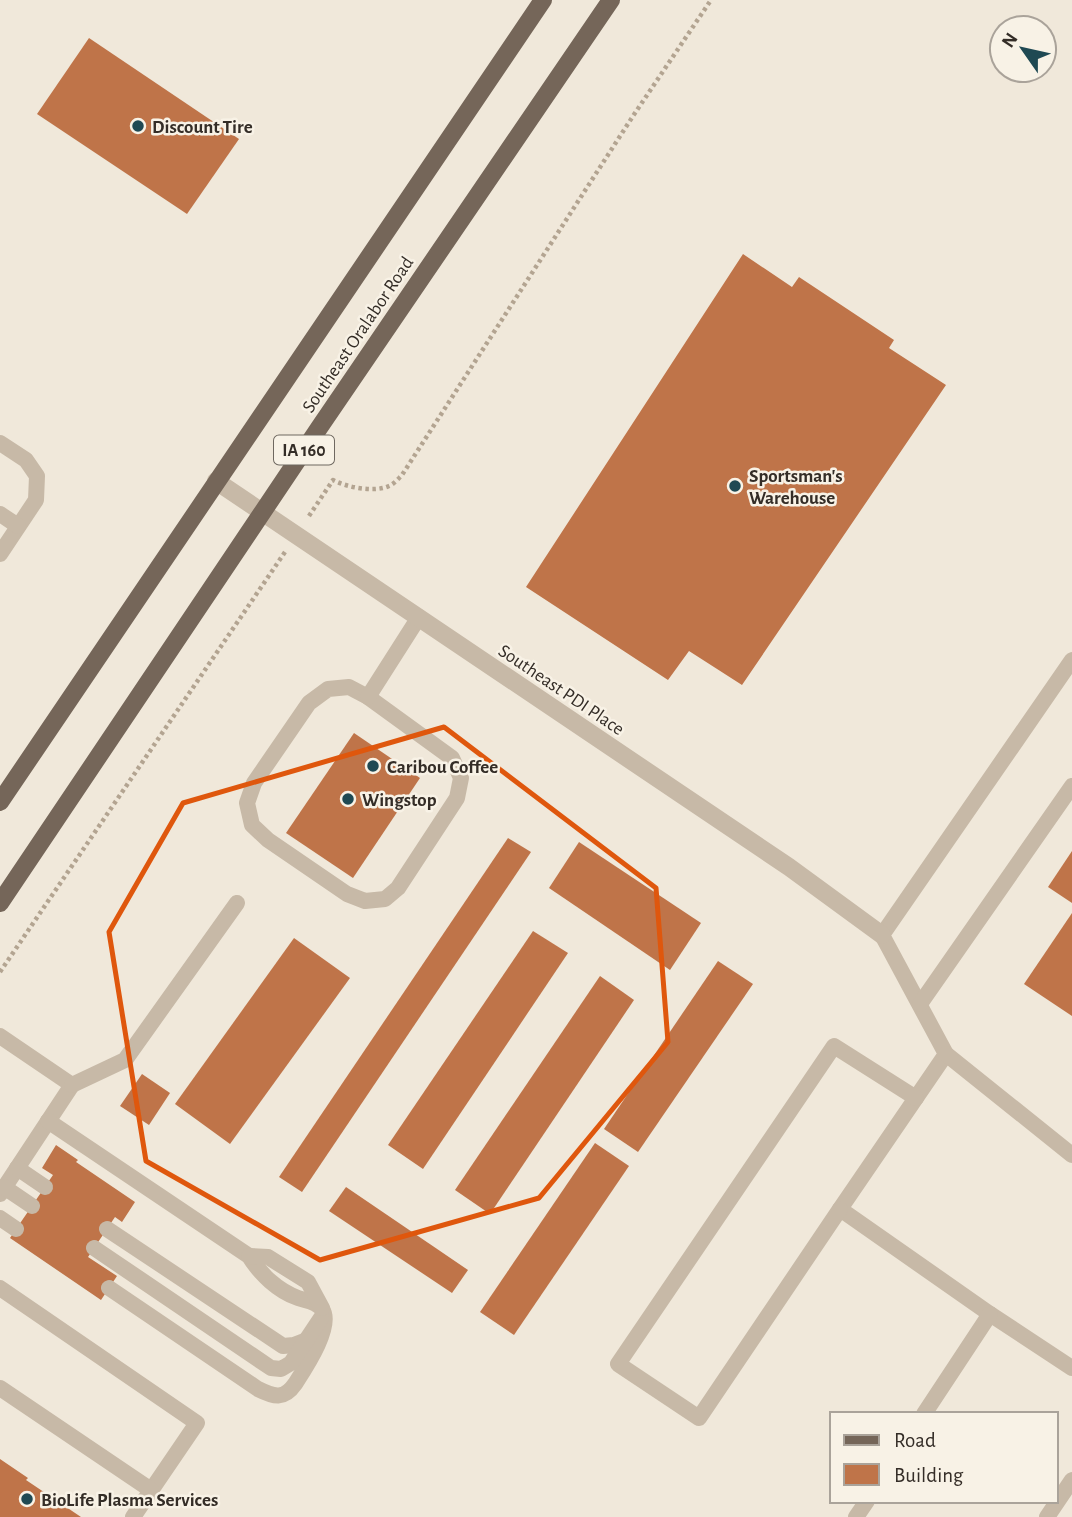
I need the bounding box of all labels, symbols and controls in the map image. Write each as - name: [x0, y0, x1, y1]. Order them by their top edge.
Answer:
- north arrow: [988, 14, 1058, 84]
- text: N: [999, 30, 1022, 51]
- marker: Discount Tire: [130, 118, 146, 134]
- place label: Discount Tire: [152, 118, 253, 137]
- street label: Southeast Oralabor Road: [299, 253, 418, 416]
- road number: IA 160: [274, 436, 334, 464]
- place label: Sportsman's Warehouse: [749, 467, 843, 508]
- marker: Sportsman's Warehouse: [727, 478, 743, 494]
- street label: Southeast PDI Place: [495, 641, 627, 739]
- marker: Caribou Coffee: [365, 758, 381, 774]
- place label: Caribou Coffee: [387, 758, 498, 777]
- marker: Wingstop: [340, 791, 356, 807]
- place label: Wingstop: [362, 791, 437, 810]
- legend: [830, 1412, 1058, 1503]
- text: Road: [894, 1430, 936, 1451]
- text: Building: [894, 1465, 964, 1486]
- marker: BioLife Plasma Services: [19, 1491, 35, 1507]
- place label: BioLife Plasma Services: [41, 1491, 218, 1510]

